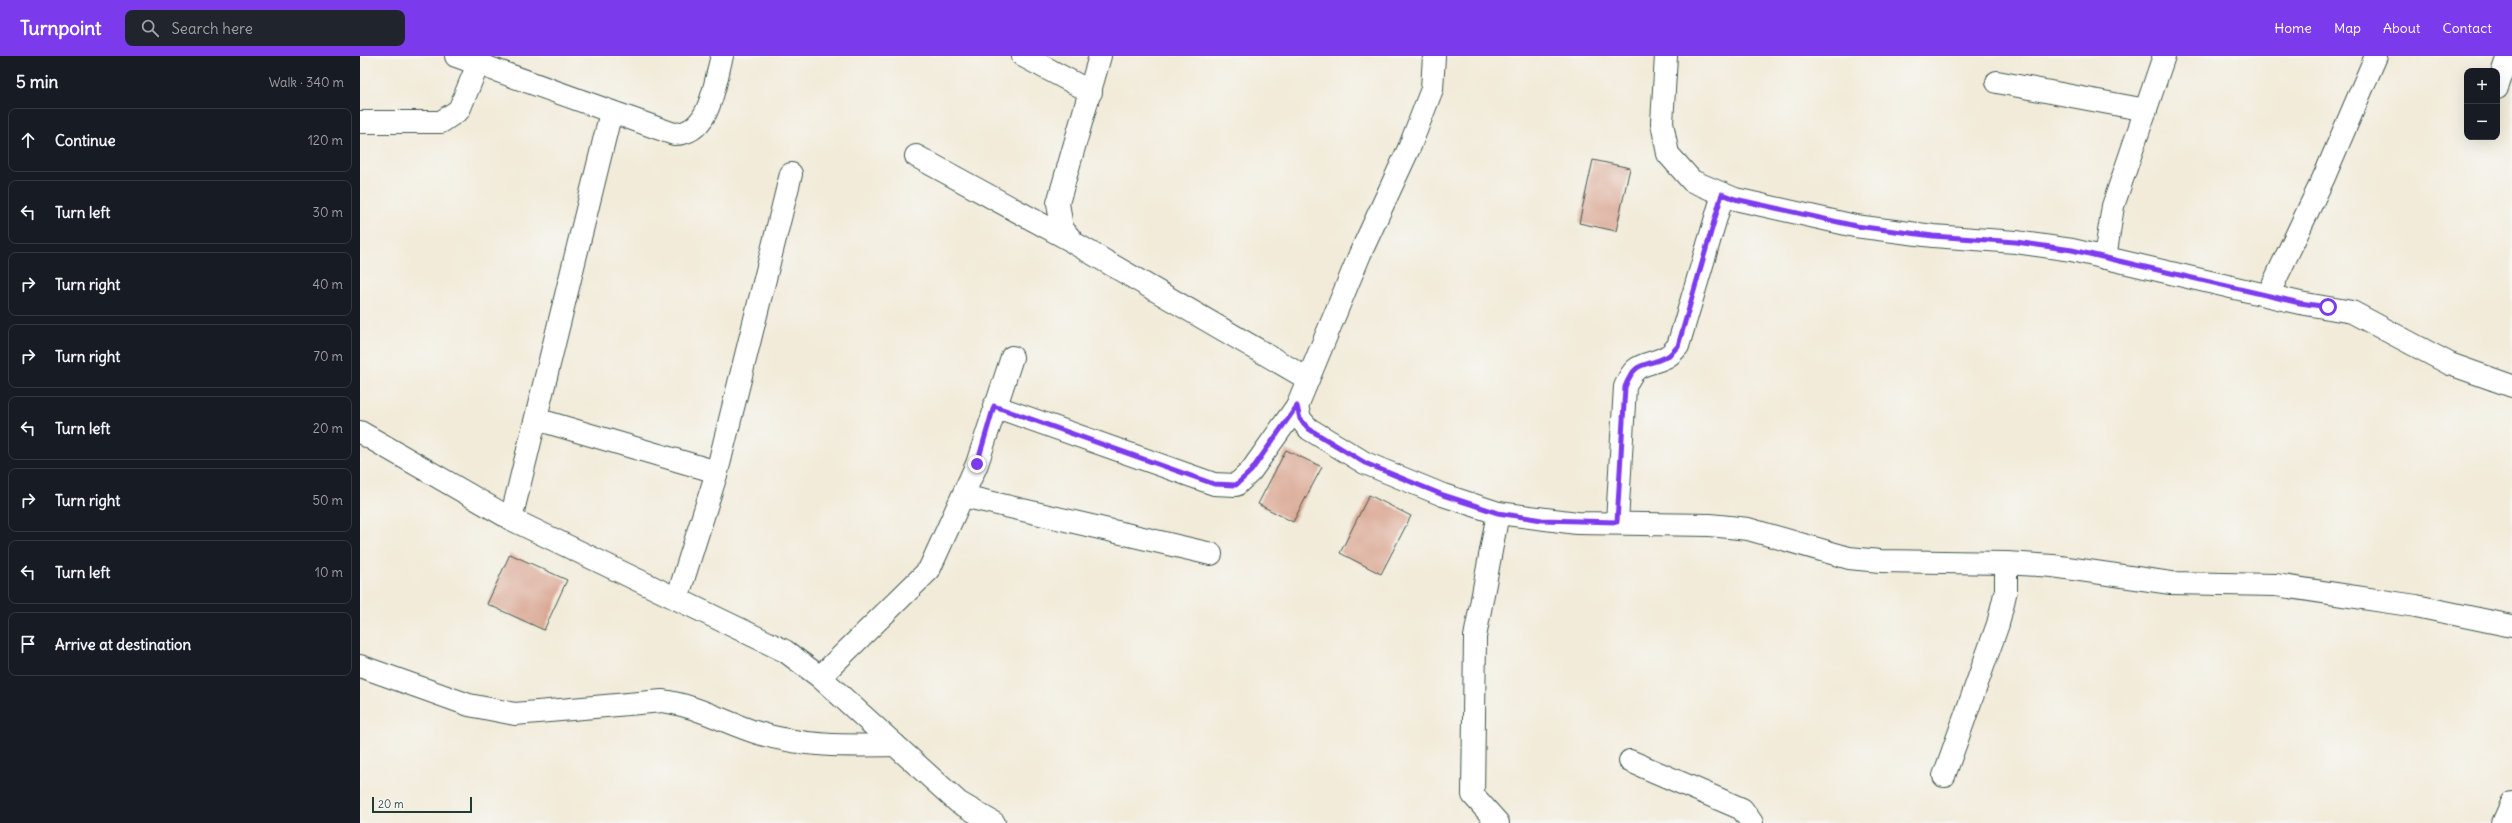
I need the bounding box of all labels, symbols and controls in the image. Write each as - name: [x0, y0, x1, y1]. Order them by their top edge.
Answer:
- search box: [125, 10, 405, 46]
- text: Turnpoint: [20, 16, 101, 40]
- icon: search: [139, 17, 161, 39]
- text: Search here: [171, 19, 253, 38]
- text: Home: [2274, 19, 2312, 37]
- text: Map: [2334, 19, 2361, 37]
- text: About: [2383, 19, 2421, 37]
- text: Contact: [2443, 19, 2492, 37]
- map controls: [2464, 68, 2500, 140]
- button: +: [2464, 68, 2500, 104]
- text: 5 min: [16, 71, 58, 93]
- text: Walk · 340 m: [269, 74, 344, 91]
- button: −: [2464, 104, 2500, 140]
- icon: ahead: [17, 129, 39, 151]
- text: Continue: [55, 131, 116, 150]
- text: 120 m: [308, 132, 343, 149]
- icon: left: [17, 201, 39, 223]
- text: Turn left: [55, 203, 110, 222]
- text: 30 m: [313, 204, 343, 221]
- icon: right: [17, 273, 39, 295]
- text: Turn right: [55, 275, 120, 294]
- text: 40 m: [312, 276, 343, 293]
- route start: [2319, 298, 2337, 316]
- icon: right: [17, 345, 39, 367]
- text: Turn right: [55, 347, 120, 366]
- text: 70 m: [314, 348, 343, 365]
- icon: left: [17, 417, 39, 439]
- text: Turn left: [55, 419, 110, 438]
- text: 20 m: [313, 420, 343, 437]
- route end: [968, 455, 986, 473]
- icon: right: [17, 489, 39, 511]
- text: Turn right: [55, 491, 120, 510]
- text: 50 m: [312, 492, 343, 509]
- icon: left: [17, 561, 39, 583]
- text: Turn left: [55, 563, 110, 582]
- text: 10 m: [315, 564, 343, 581]
- icon: arrive: [17, 633, 39, 655]
- text: Arrive at destination: [55, 635, 191, 654]
- scale bar: [372, 795, 472, 814]
- text: 20 m: [378, 797, 404, 811]

